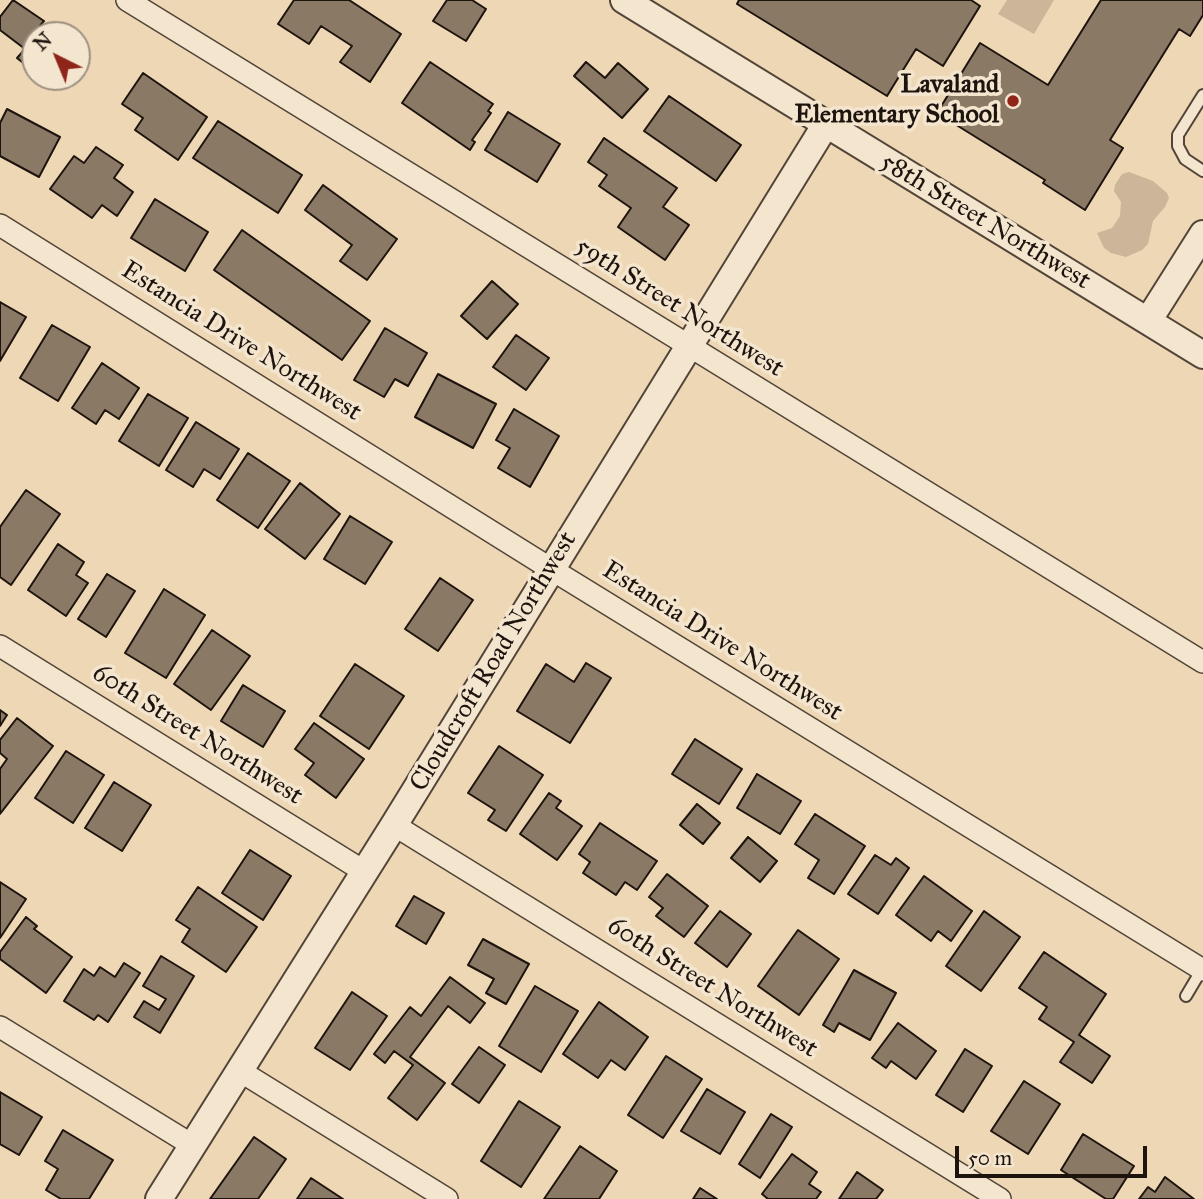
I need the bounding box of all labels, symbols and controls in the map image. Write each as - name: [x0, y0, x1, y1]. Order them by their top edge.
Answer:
- north arrow: [21, 21, 91, 91]
- text: N: [29, 28, 56, 56]
- place label: Lavaland Elementary School: [795, 70, 999, 132]
- marker: Lavaland Elementary School: [1005, 93, 1021, 109]
- street label: 58th Street Northwest: [874, 147, 1096, 297]
- street label: 59th Street Northwest: [569, 231, 789, 385]
- street label: Estancia Drive Northwest: [115, 255, 367, 429]
- street label: Cloudcroft Road Northwest: [404, 526, 584, 798]
- street label: Estancia Drive Northwest: [596, 555, 848, 729]
- street label: 60th Street Northwest: [86, 658, 308, 812]
- street label: 60th Street Northwest: [601, 911, 823, 1065]
- scale bar: [958, 1132, 1150, 1176]
- text: 50 m: [968, 1145, 1012, 1171]

